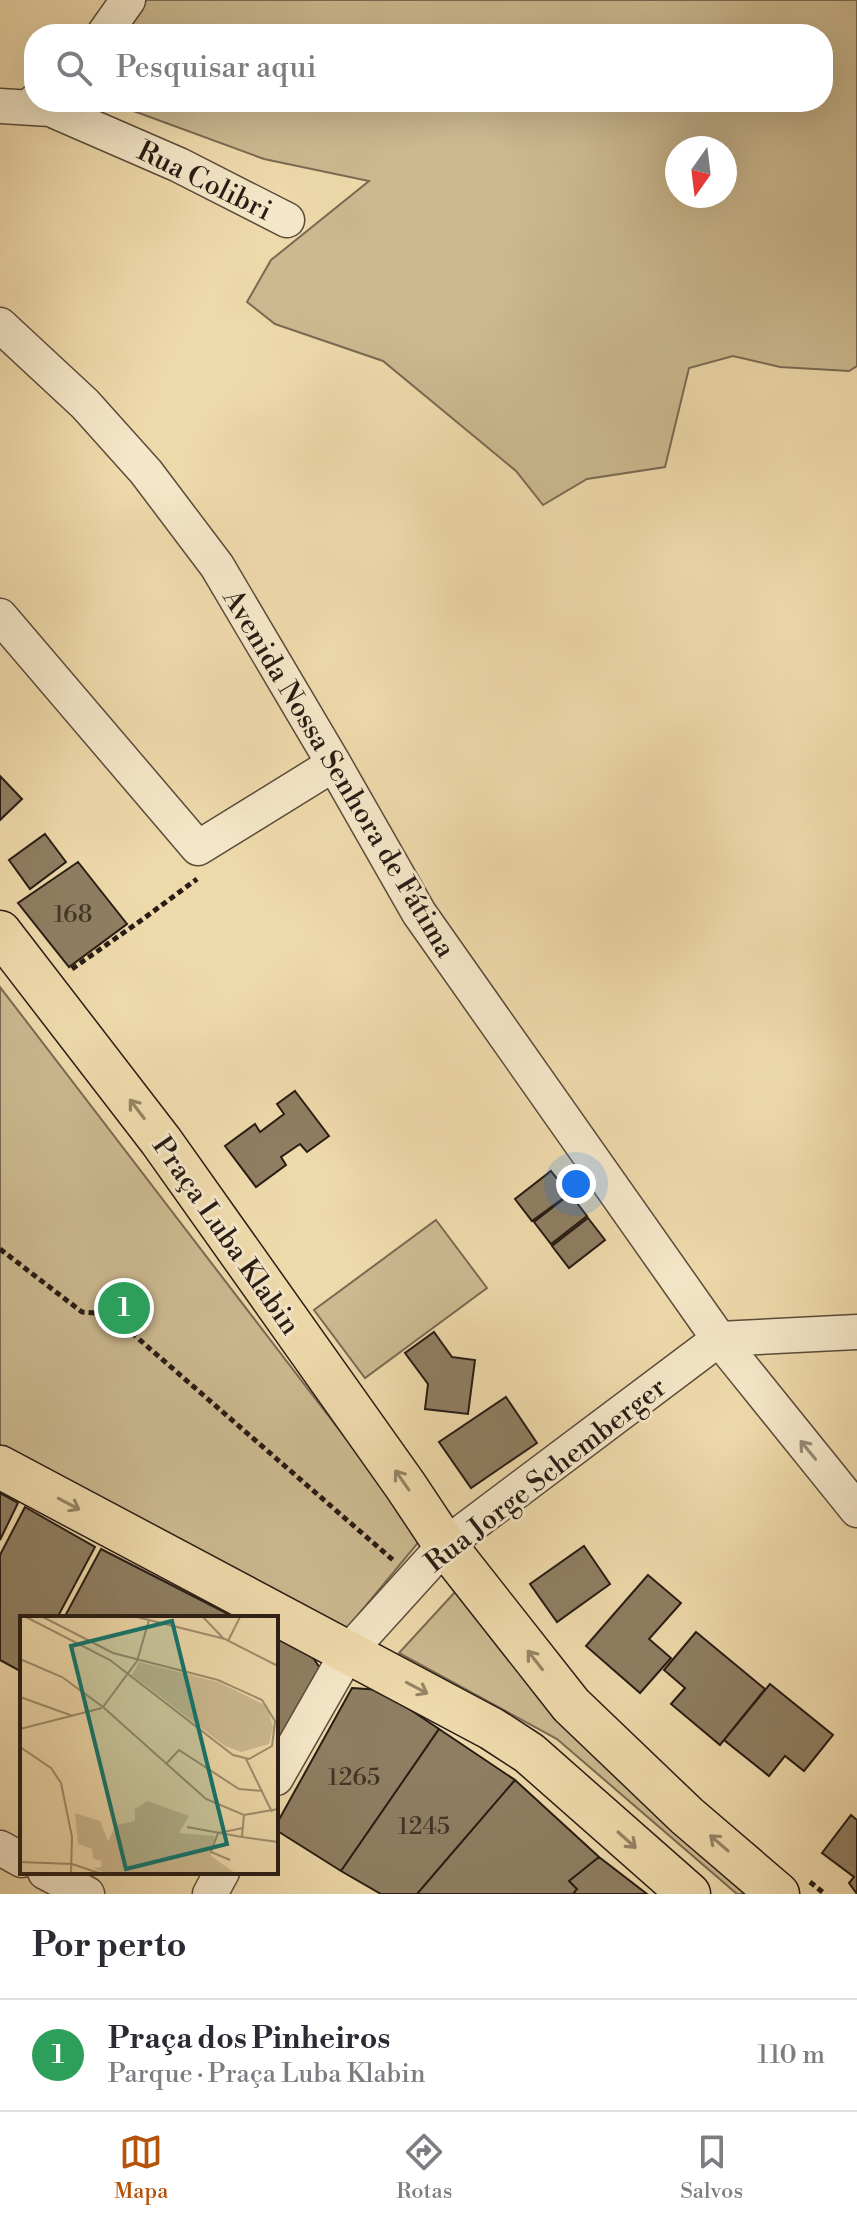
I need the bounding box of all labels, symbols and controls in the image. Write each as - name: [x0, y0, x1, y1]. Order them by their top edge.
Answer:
- search box: [24, 24, 833, 112]
- icon: search: [52, 46, 96, 90]
- text: Pesquisar aqui: [116, 49, 317, 87]
- street label: Rua Colibri: [131, 134, 277, 229]
- north arrow: [665, 136, 737, 208]
- street label: Avenida Nossa Senhora de Fátima: [214, 582, 463, 965]
- house number: 168: [54, 900, 92, 930]
- one-way arrow: [129, 1099, 146, 1120]
- street label: Praça Luba Klabin: [144, 1130, 308, 1342]
- your location: [556, 1164, 596, 1204]
- pin: 1: [98, 1278, 150, 1338]
- street label: Rua Jorge Schemberger: [418, 1370, 674, 1580]
- one-way arrow: [799, 1440, 817, 1460]
- one-way arrow: [394, 1470, 410, 1492]
- one-way arrow: [57, 1496, 80, 1512]
- inset map: [20, 1616, 278, 1874]
- one-way arrow: [527, 1650, 544, 1671]
- one-way arrow: [405, 1680, 429, 1696]
- house number: 1265: [328, 1763, 380, 1793]
- house number: 1245: [398, 1812, 450, 1842]
- one-way arrow: [616, 1830, 636, 1848]
- one-way arrow: [709, 1834, 729, 1852]
- text: Por perto: [32, 1925, 187, 1967]
- text: Praça dos Pinheiros: [108, 2020, 390, 2058]
- text: 1: [52, 2039, 64, 2071]
- text: 110 m: [757, 2039, 825, 2071]
- text: Parque · Praça Luba Klabin: [108, 2058, 425, 2090]
- tab: Mapa: [114, 2130, 168, 2205]
- tab: Rotas: [396, 2130, 452, 2205]
- tab: Salvos: [680, 2130, 743, 2205]

